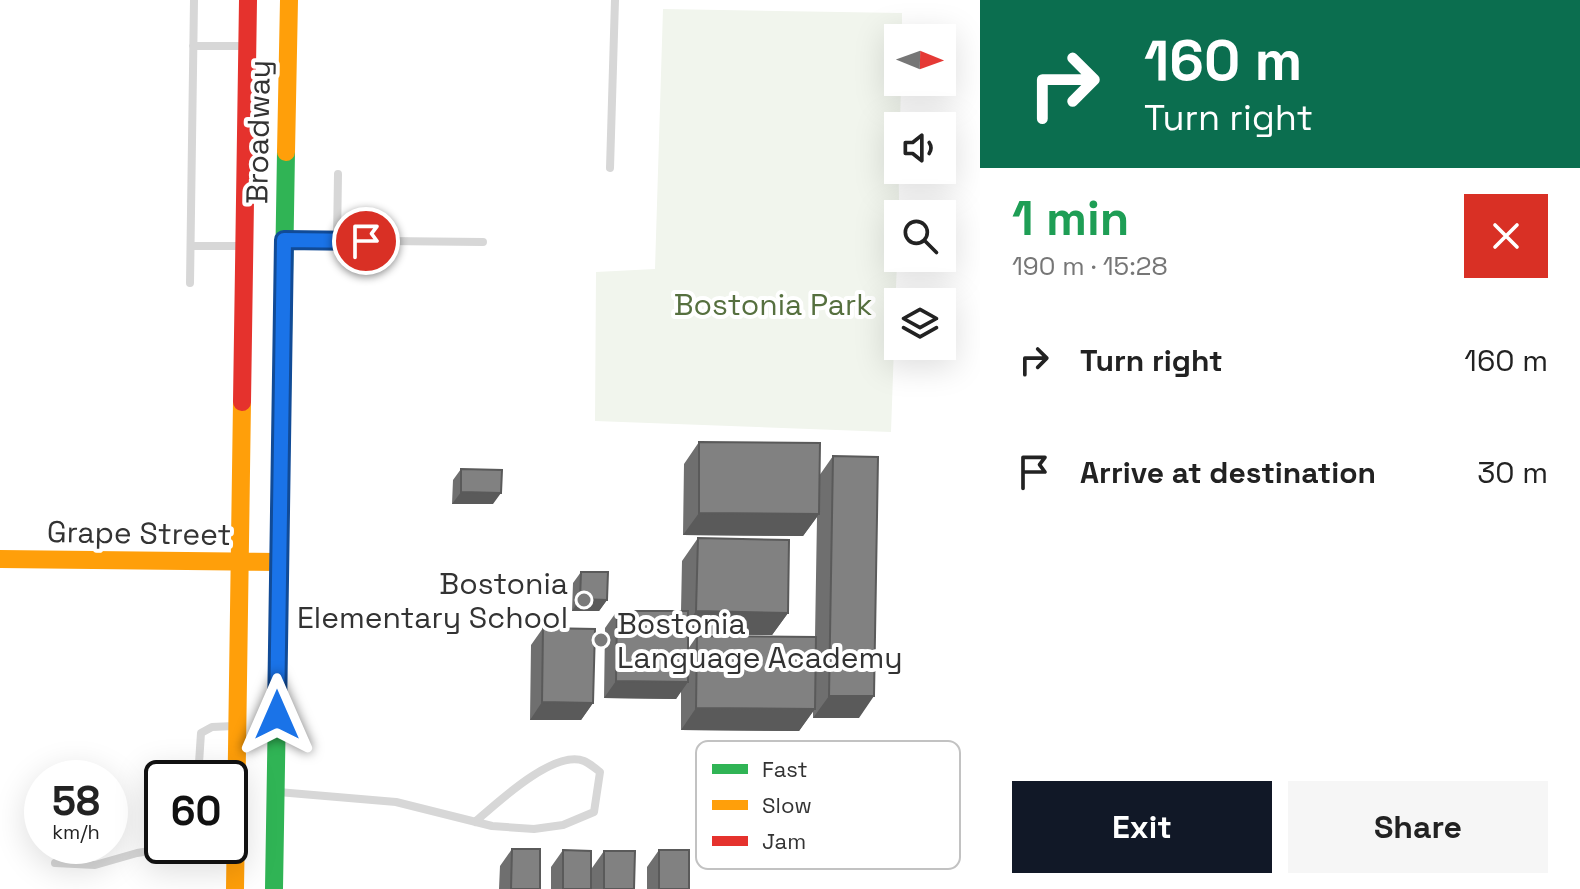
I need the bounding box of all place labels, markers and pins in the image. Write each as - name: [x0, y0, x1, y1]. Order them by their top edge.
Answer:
- pin: [332, 207, 400, 275]
- place label: Bostonia Elementary School: [297, 564, 568, 637]
- marker: Bostonia Elementary School: [575, 591, 593, 609]
- place label: Bostonia Language Academy: [617, 604, 903, 677]
- marker: Bostonia Language Academy: [592, 631, 610, 649]

